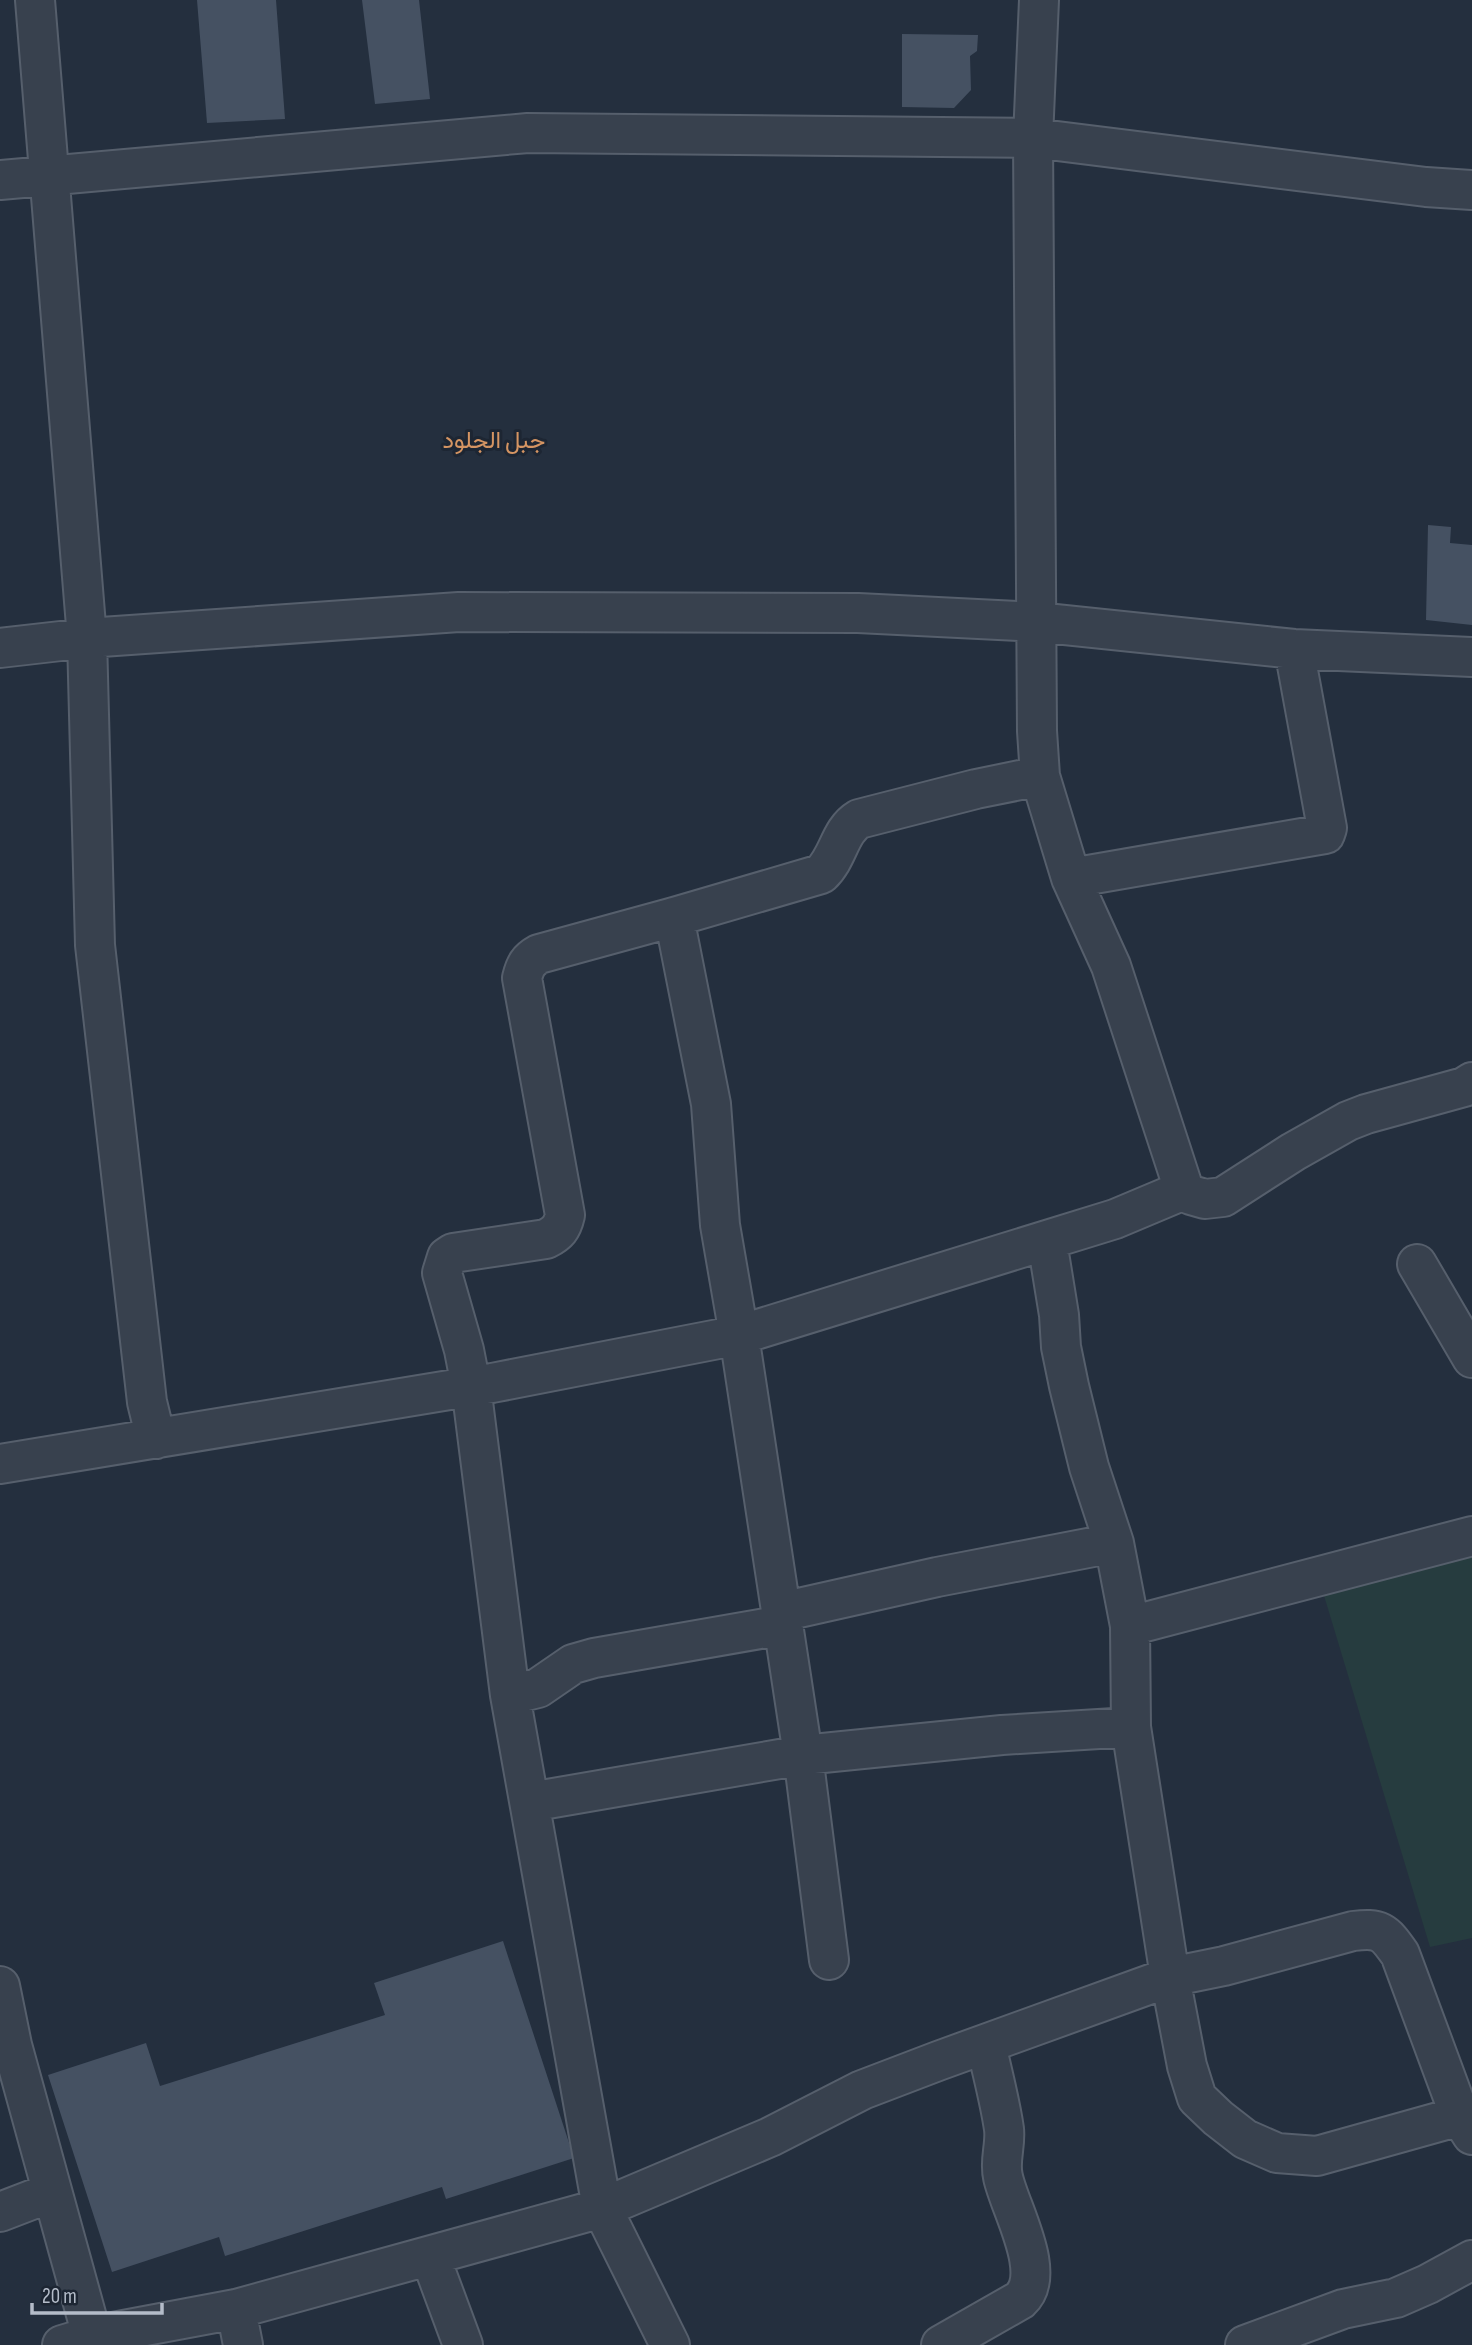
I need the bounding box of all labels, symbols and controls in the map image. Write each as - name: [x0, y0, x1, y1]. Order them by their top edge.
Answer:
- district label: جبل الجلود: [443, 426, 545, 455]
- scale bar: [32, 2272, 161, 2316]
- text: 20 m: [42, 2284, 77, 2309]

